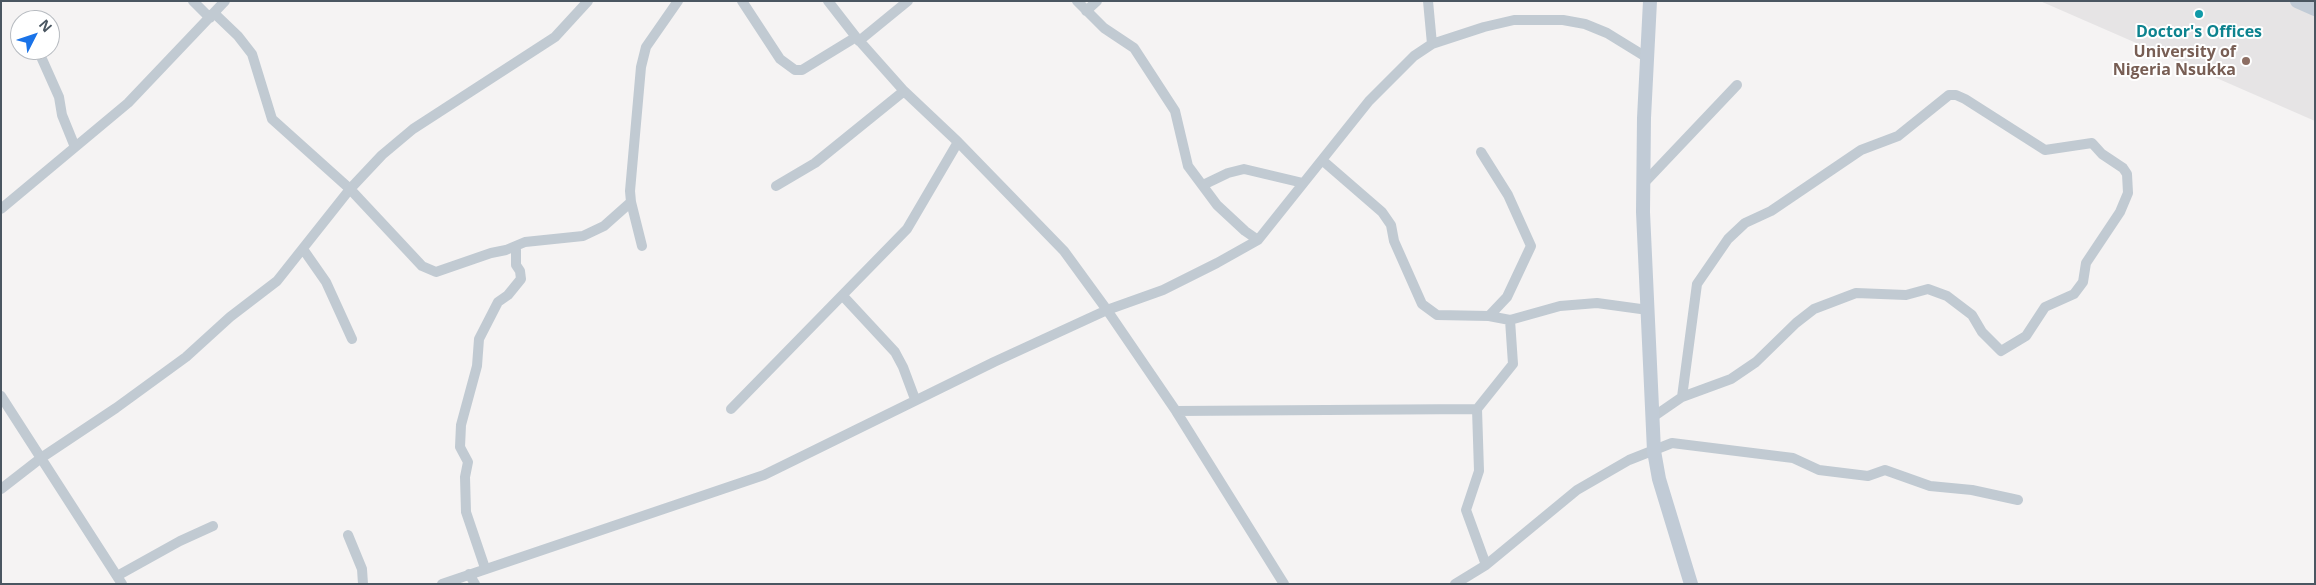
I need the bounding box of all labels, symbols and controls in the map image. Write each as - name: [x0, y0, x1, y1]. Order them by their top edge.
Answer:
- marker: Doctor's Offices: [2193, 8, 2205, 20]
- north arrow: [10, 10, 60, 60]
- text: N: [35, 15, 57, 36]
- place label: Doctor's Offices: [2136, 22, 2262, 42]
- place label: University of Nigeria Nsukka: [2113, 42, 2236, 80]
- marker: University of Nigeria Nsukka: [2240, 55, 2252, 67]

